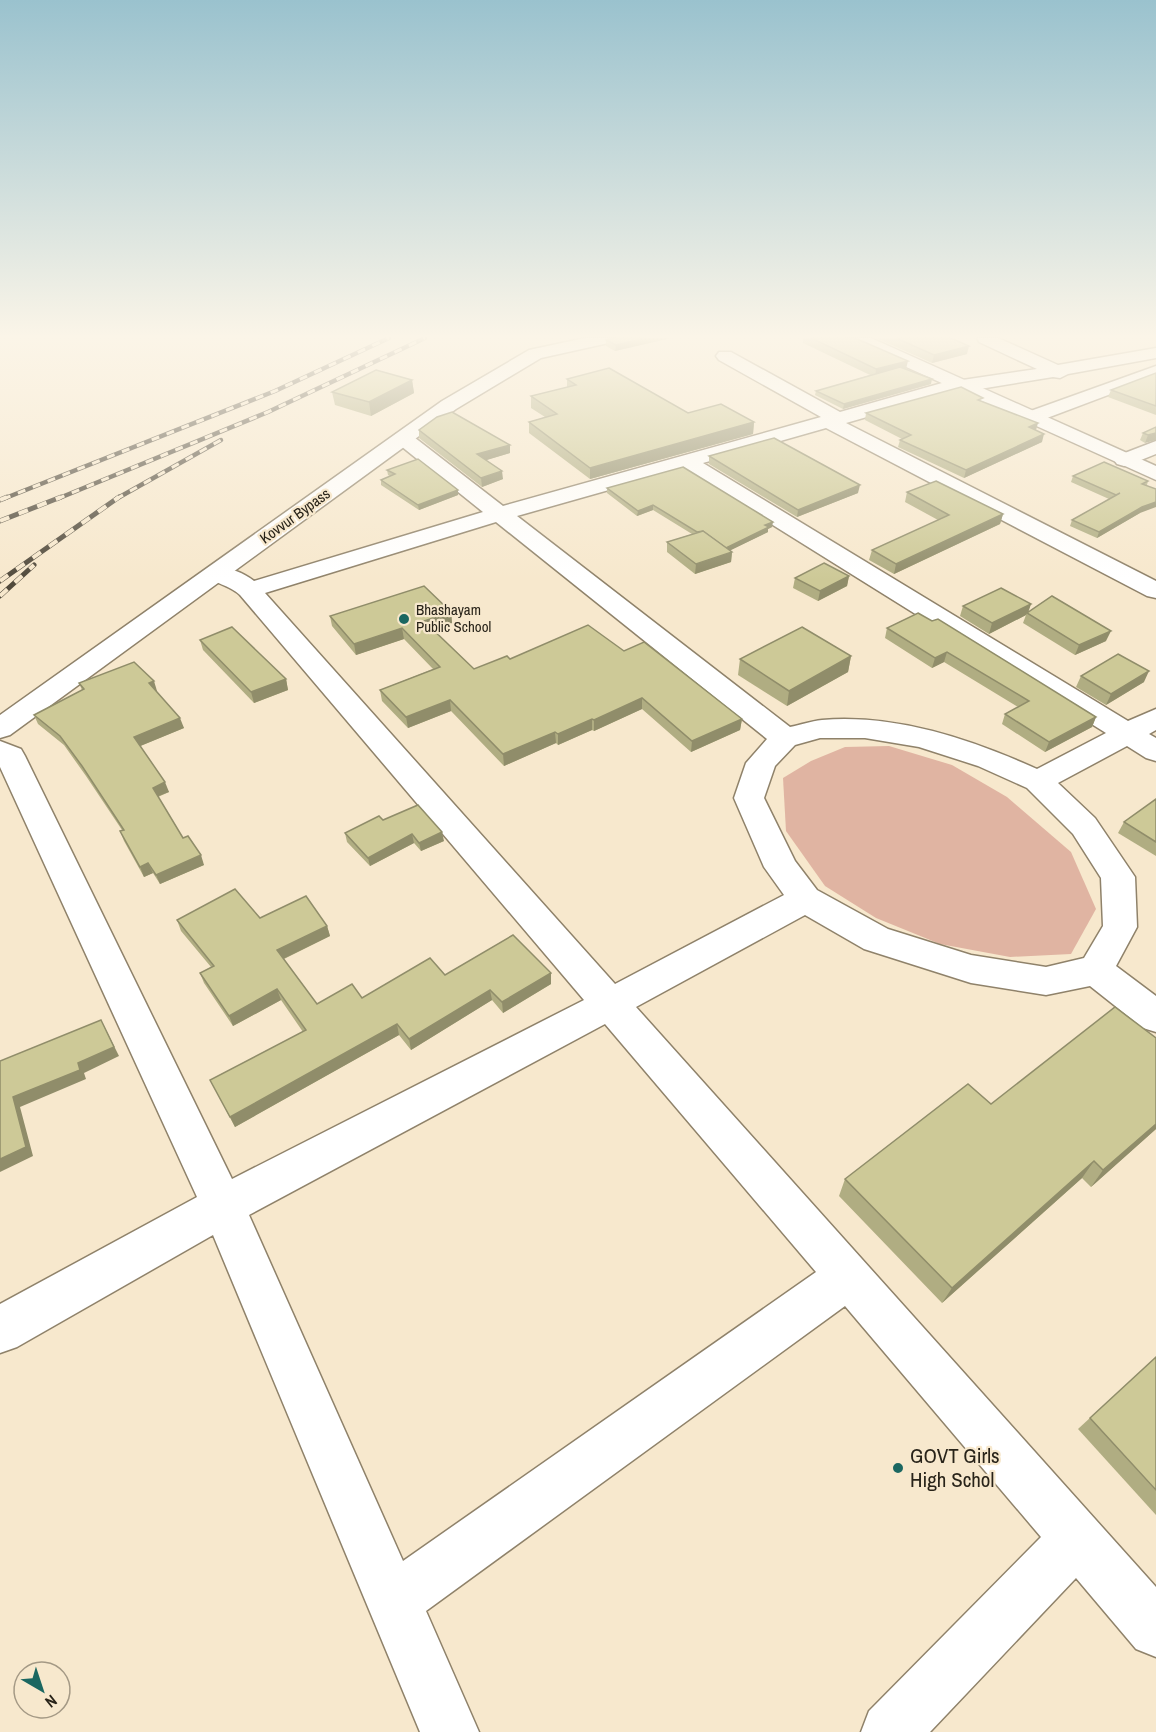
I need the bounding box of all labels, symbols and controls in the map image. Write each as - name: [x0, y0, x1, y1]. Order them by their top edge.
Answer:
- street label: Kovvur Bypass: [255, 483, 334, 548]
- place label: Bhashayam Public School: [416, 599, 491, 637]
- marker: Bhashayam Public School: [397, 612, 411, 626]
- place label: GOVT Girls High Schol: [910, 1441, 1000, 1494]
- marker: GOVT Girls High Schol: [891, 1461, 905, 1475]
- north arrow: [12, 1660, 72, 1720]
- text: N: [41, 1690, 62, 1713]

